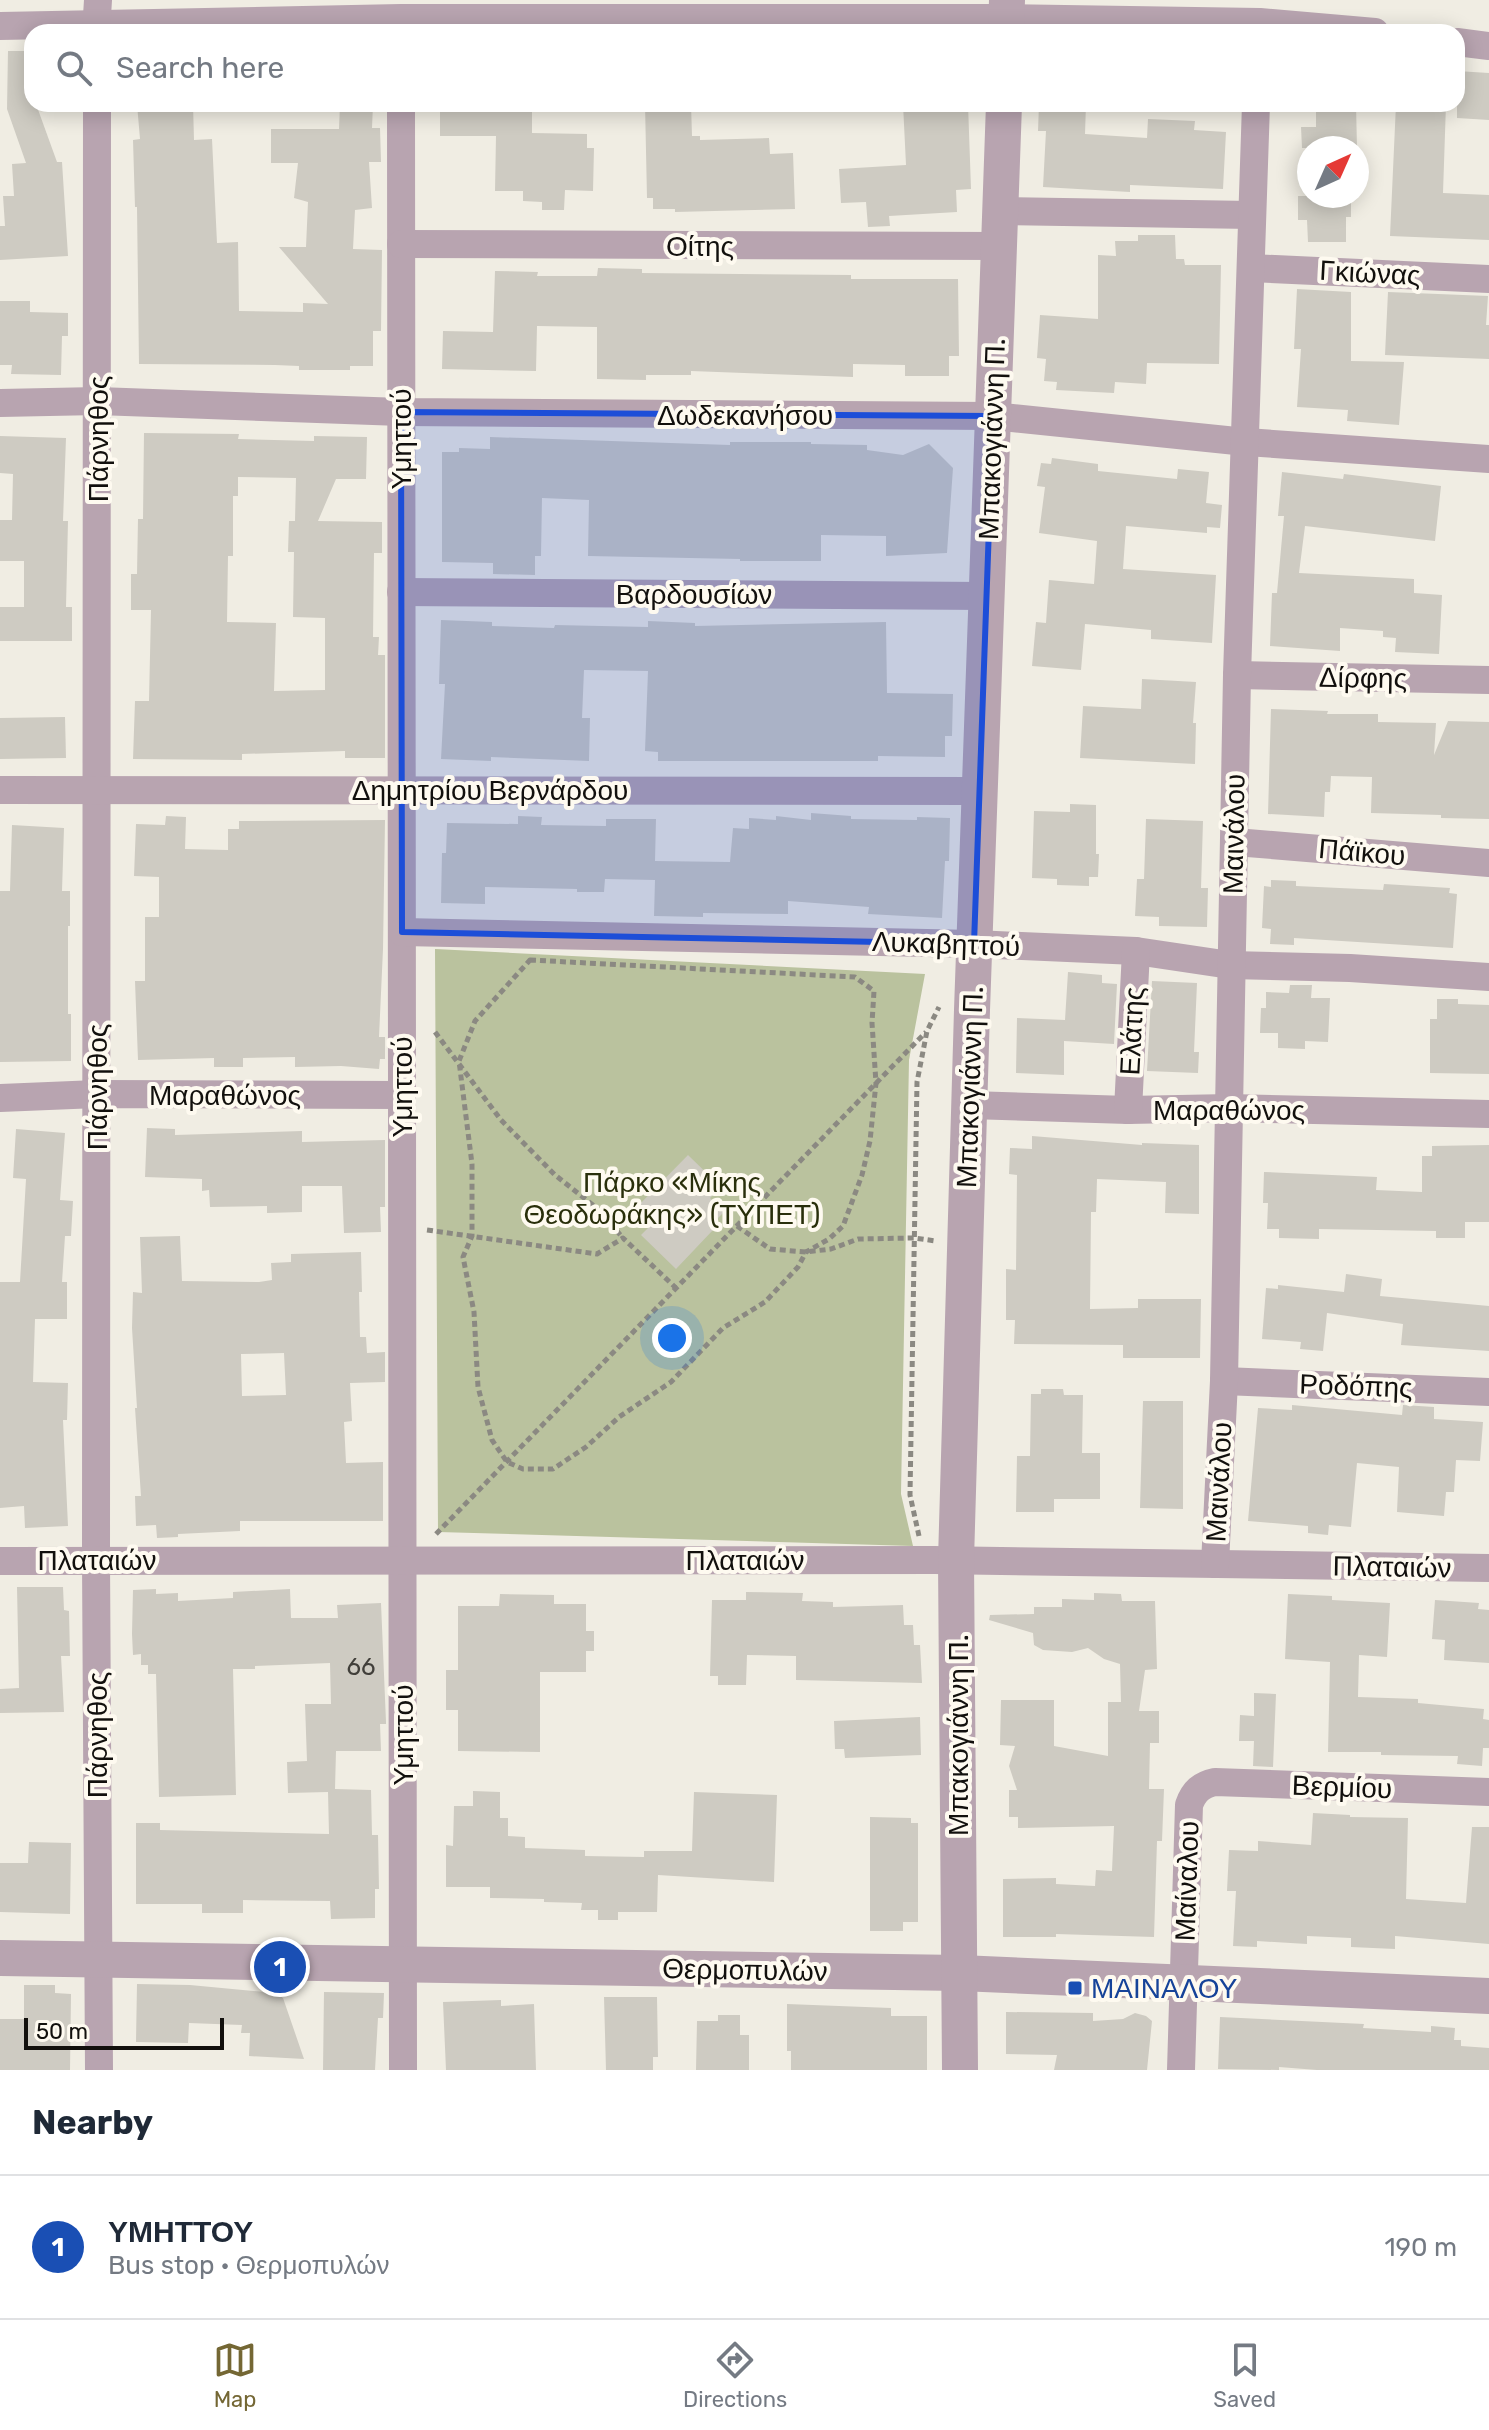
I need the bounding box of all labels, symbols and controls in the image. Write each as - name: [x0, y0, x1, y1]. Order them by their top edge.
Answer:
- search box: [24, 24, 1465, 112]
- icon: search: [52, 46, 96, 90]
- text: Search here: [116, 50, 284, 86]
- north arrow: [1297, 136, 1369, 208]
- street label: Οίτης: [666, 230, 734, 263]
- street label: Γκιώνας: [1319, 254, 1421, 292]
- street label: Μπακογιάννη Π.: [972, 338, 1012, 540]
- street label: Πάρνηθος: [82, 376, 115, 502]
- street label: Υμηττού: [385, 389, 418, 489]
- street label: Δωδεκανήσου: [657, 399, 833, 432]
- street label: Βαρδουσίων: [616, 578, 772, 611]
- street label: Δίρφης: [1319, 661, 1407, 695]
- street label: Δημητρίου Βερνάρδου: [352, 774, 628, 807]
- street label: Μαινάλου: [1216, 774, 1252, 894]
- street label: Πάϊκου: [1317, 832, 1407, 872]
- street label: Λυκαβηττού: [871, 925, 1021, 963]
- street label: Μπακογιάννη Π.: [950, 986, 990, 1188]
- street label: Ελάτης: [1113, 986, 1151, 1076]
- street label: Πάρνηθος: [81, 1024, 114, 1150]
- street label: Υμηττού: [386, 1037, 419, 1137]
- street label: Μαραθώνος: [149, 1079, 301, 1112]
- street label: Μαραθώνος: [1153, 1094, 1305, 1127]
- park label: Πάρκο «Μίκης Θεοδωράκης» (ΤΥΠΕΤ): [523, 1166, 821, 1231]
- your location: [652, 1318, 692, 1358]
- street label: Ροδόπης: [1299, 1368, 1413, 1404]
- street label: Μαινάλου: [1199, 1421, 1239, 1543]
- street label: Πλαταιών: [38, 1544, 156, 1577]
- street label: Πλαταιών: [686, 1544, 804, 1577]
- street label: Πλαταιών: [1332, 1549, 1452, 1585]
- street label: Μπακογιάννη Π.: [942, 1634, 975, 1836]
- house number: 66: [347, 1653, 375, 1681]
- street label: Πάρνηθος: [81, 1672, 114, 1798]
- street label: Υμηττού: [387, 1685, 420, 1785]
- street label: Βερμίου: [1291, 1769, 1393, 1805]
- street label: Μαίναλου: [1168, 1820, 1206, 1942]
- pin: 1: [254, 1937, 306, 1997]
- street label: Θερμοπυλών: [662, 1952, 828, 1988]
- place label: ΜΑΙΝΑΛΟΥ: [1091, 1972, 1238, 2005]
- marker: ΜΑΙΝΑΛΟΥ: [1066, 1979, 1084, 1997]
- scale bar: [24, 2014, 224, 2050]
- text: 50 m: [36, 2018, 88, 2045]
- text: Nearby: [32, 2102, 153, 2143]
- text: ΥΜΗΤΤΟΥ: [108, 2214, 253, 2250]
- text: 1: [52, 2232, 64, 2263]
- text: 190 m: [1384, 2232, 1457, 2263]
- text: Bus stop · Θερμοπυλών: [108, 2250, 390, 2281]
- tab: Map: [213, 2338, 257, 2413]
- tab: Directions: [683, 2338, 787, 2413]
- tab: Saved: [1213, 2338, 1276, 2413]

